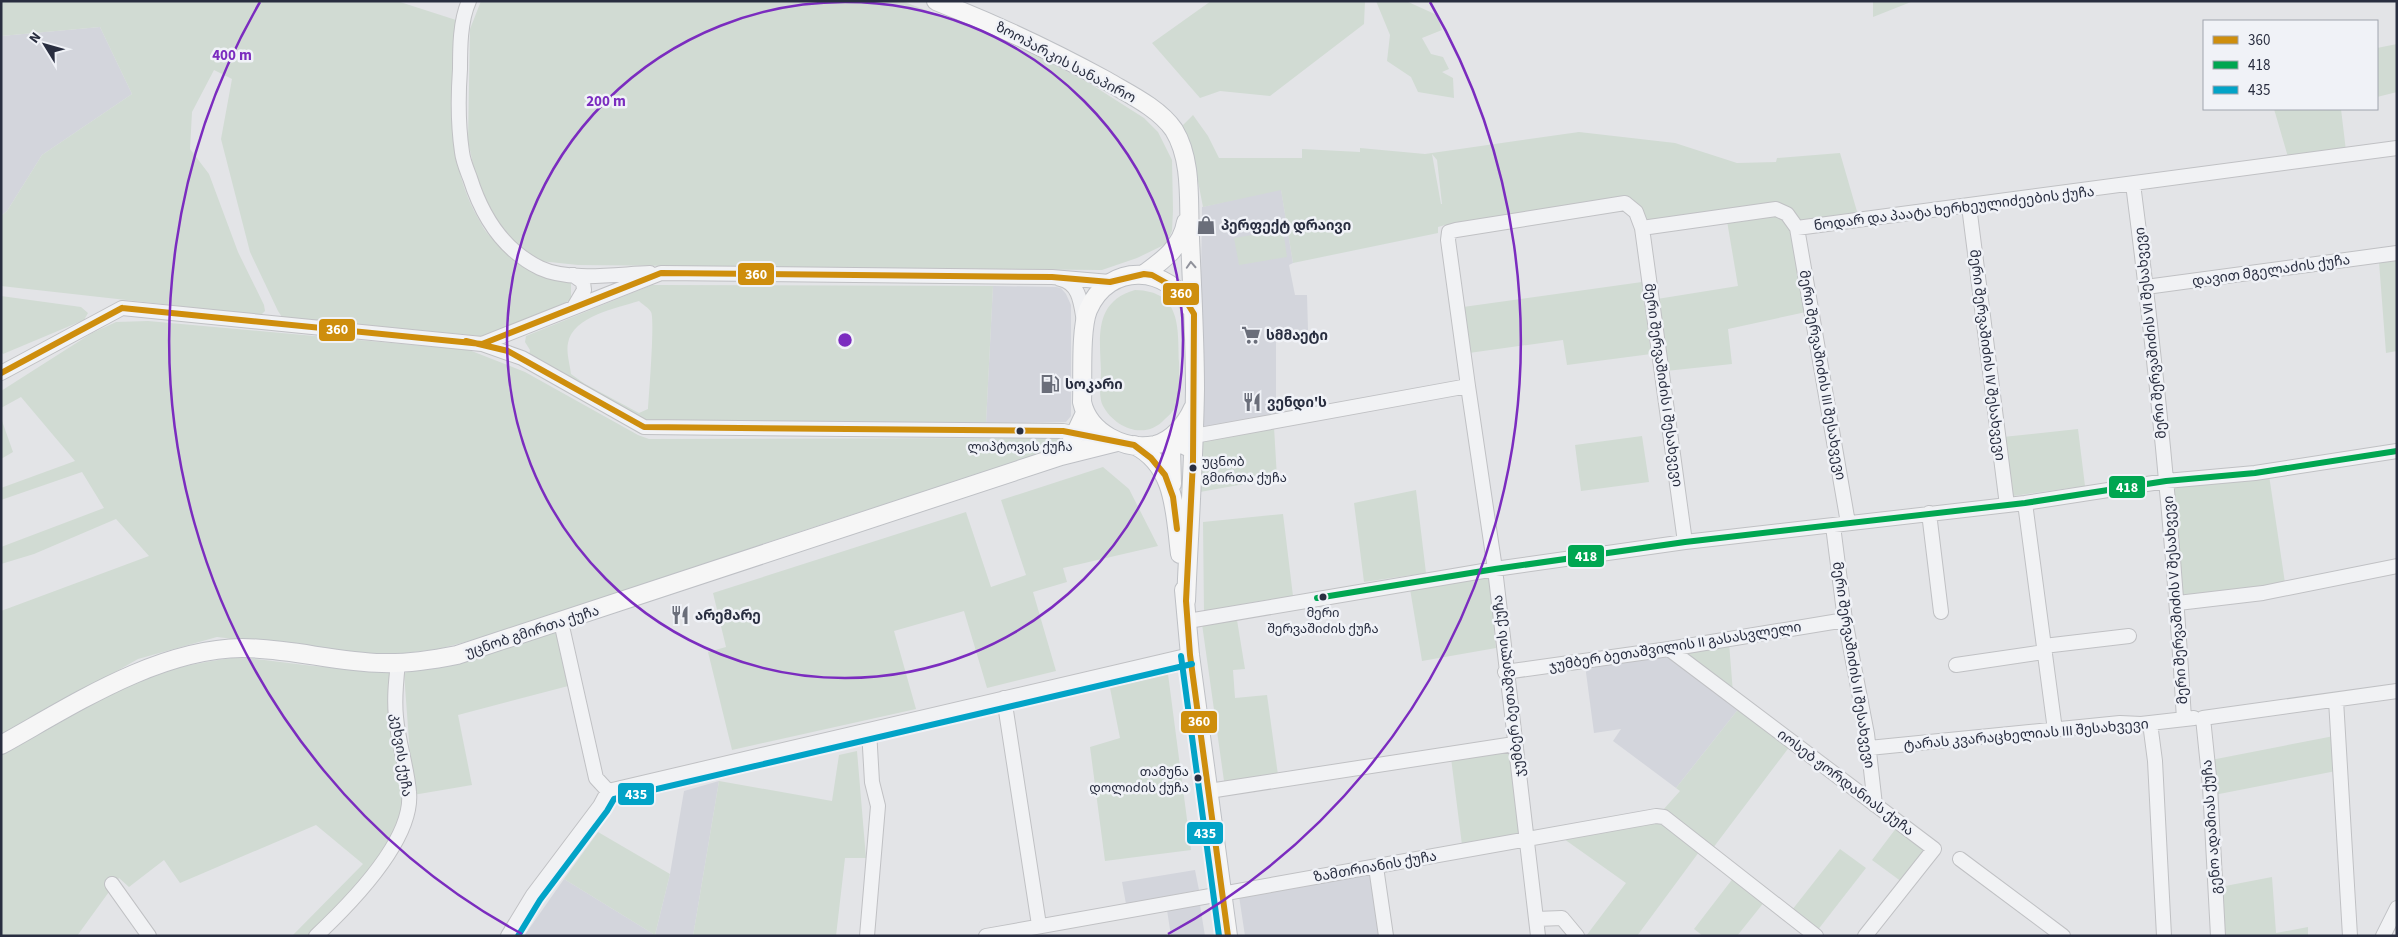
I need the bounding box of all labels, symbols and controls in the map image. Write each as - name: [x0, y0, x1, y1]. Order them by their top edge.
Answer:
- street label: ზოოპარკის სანაპირო: [992, 17, 1139, 108]
- north arrow: [20, 20, 70, 70]
- legend: [2203, 20, 2378, 110]
- text: N: [25, 28, 46, 48]
- text: 360: [2248, 30, 2270, 51]
- text: 400 m: [212, 45, 252, 66]
- text: 418: [2248, 55, 2270, 76]
- text: 435: [2248, 80, 2270, 101]
- text: 200 m: [586, 91, 626, 112]
- street label: ნოდარ და პაატა ხერხეულიძეების ქუჩა: [1813, 182, 2096, 236]
- shop icon: პერფექტ დრაივი: [1195, 214, 1217, 236]
- place label: პერფექტ დრაივი: [1221, 216, 1351, 236]
- street label: მერი შერვაშიძის VI შესახვევი: [2130, 226, 2172, 440]
- street label: მერი შერვაშიძის IV შესახვევი: [1964, 248, 2010, 462]
- street label: დავით მგელაძის ქუჩა: [2191, 250, 2351, 292]
- one-way arrow: [1186, 261, 1197, 269]
- line badge: 360: [737, 262, 775, 286]
- text: 360: [745, 265, 767, 285]
- street label: მერი შერვაშიძის III შესახვევი: [1794, 269, 1850, 482]
- line badge: 360: [1162, 282, 1200, 306]
- street label: მერი შერვაშიძის I შესახვევი: [1639, 282, 1687, 488]
- text: 360: [1170, 284, 1192, 304]
- line badge: 360: [318, 318, 356, 342]
- text: 360: [326, 320, 348, 340]
- supermarket icon: სმმაეტი: [1240, 324, 1262, 346]
- place label: სმმაეტი: [1266, 326, 1328, 346]
- centre of rings: [836, 331, 854, 349]
- fuel station icon: სოკარი: [1039, 373, 1061, 395]
- place label: სოკარი: [1065, 375, 1123, 395]
- restaurant icon: ვენდი'ს: [1241, 391, 1263, 413]
- place label: ვენდი'ს: [1267, 393, 1327, 413]
- marker: ლიპტოვის ქუჩა: [1015, 426, 1025, 436]
- place label: ლიპტოვის ქუჩა: [967, 438, 1073, 456]
- place label: უცნობ გმირთა ქუჩა: [1202, 453, 1287, 487]
- marker: უცნობ გმირთა ქუჩა: [1188, 463, 1198, 473]
- line badge: 418: [2108, 475, 2146, 499]
- text: 418: [2116, 478, 2138, 498]
- street label: მერი შერვაშიძის V შესახვევი: [2159, 495, 2193, 705]
- line badge: 418: [1567, 544, 1605, 568]
- text: 418: [1575, 547, 1597, 567]
- street label: მერი შერვაშიძის II შესახვევი: [1827, 560, 1879, 770]
- marker: მერი შერვაშიძის ქუჩა: [1318, 592, 1328, 602]
- street label: ჯუმბერ ბეთაშვილის ქუჩა: [1488, 594, 1530, 778]
- street label: უცნობ გმირთა ქუჩა: [463, 601, 602, 663]
- restaurant icon: არემარე: [669, 604, 691, 626]
- place label: მერი შერვაშიძის ქუჩა: [1267, 604, 1379, 638]
- place label: არემარე: [695, 606, 761, 626]
- street label: ჯუმბერ ბეთაშვილის II გასასვლელი: [1547, 617, 1803, 677]
- line badge: 360: [1180, 710, 1218, 734]
- street label: კეხვის ქუჩა: [385, 712, 417, 798]
- text: 360: [1188, 712, 1210, 732]
- street label: ტარას კვარაცხელიას III შესახვევი: [1903, 714, 2149, 756]
- street label: იოსებ ჟორდანიას ქუჩა: [1773, 725, 1918, 841]
- street label: გენო ადამიას ქუჩა: [2197, 759, 2227, 895]
- place label: თამუნა დოლიძის ქუჩა: [1089, 763, 1189, 797]
- marker: თამუნა დოლიძის ქუჩა: [1193, 773, 1203, 783]
- line badge: 435: [617, 782, 655, 806]
- text: 435: [625, 785, 647, 805]
- line badge: 435: [1186, 821, 1224, 845]
- text: 435: [1194, 824, 1216, 844]
- street label: ზამთრიანის ქუჩა: [1312, 846, 1438, 888]

